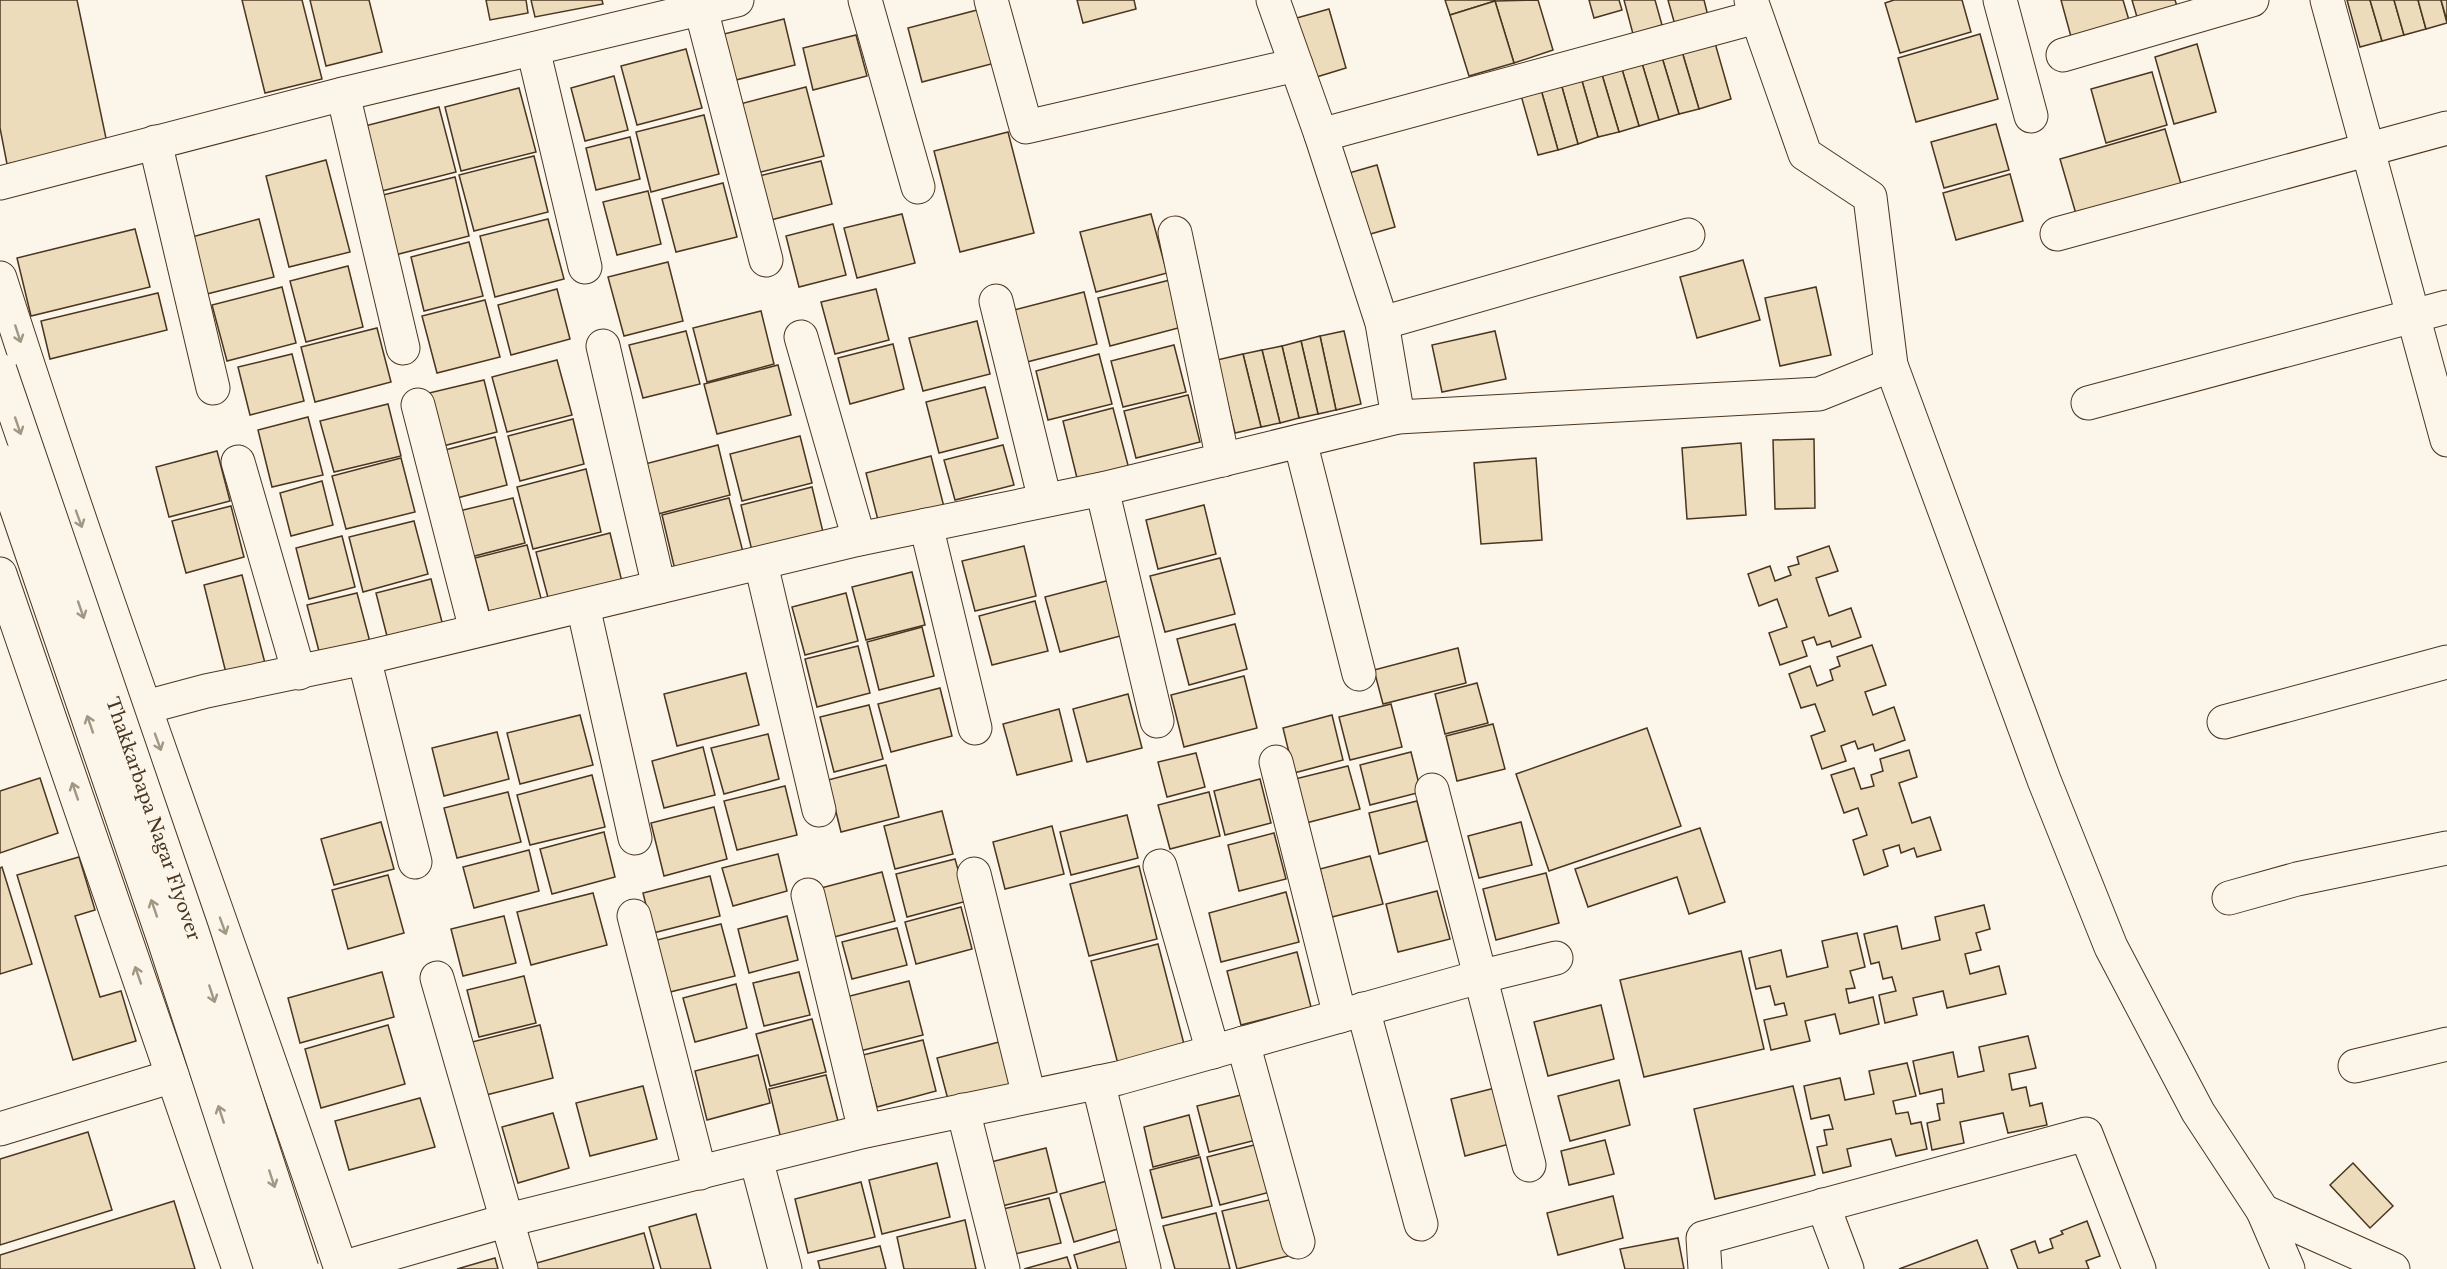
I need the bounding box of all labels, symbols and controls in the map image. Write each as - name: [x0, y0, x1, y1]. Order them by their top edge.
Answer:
- one-way arrow: [13, 324, 24, 343]
- one-way arrow: [14, 416, 25, 435]
- one-way arrow: [74, 509, 85, 528]
- one-way arrow: [77, 600, 88, 619]
- street label: Thakkarbapa Nagar Flyover: [101, 694, 205, 944]
- one-way arrow: [84, 715, 95, 734]
- one-way arrow: [154, 732, 165, 751]
- one-way arrow: [68, 782, 79, 801]
- one-way arrow: [147, 899, 158, 918]
- one-way arrow: [219, 916, 230, 935]
- one-way arrow: [132, 966, 143, 985]
- one-way arrow: [207, 984, 218, 1003]
- one-way arrow: [215, 1105, 226, 1124]
- one-way arrow: [268, 1169, 279, 1188]

